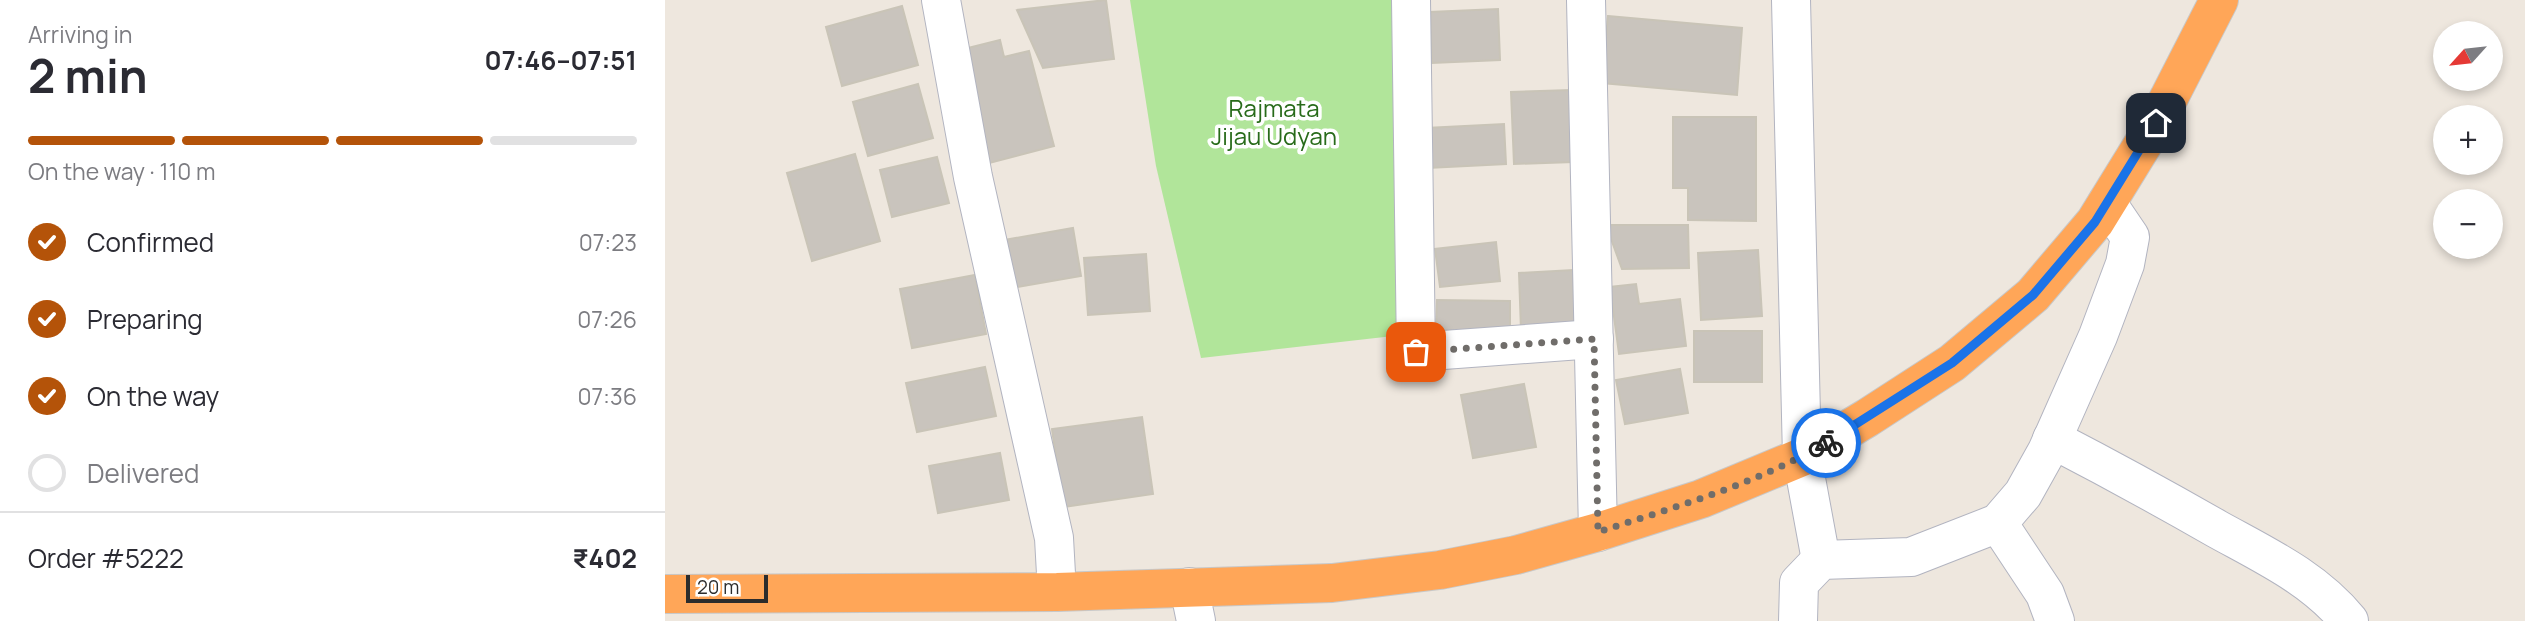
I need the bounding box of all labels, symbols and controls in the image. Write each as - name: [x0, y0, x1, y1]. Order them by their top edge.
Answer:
- text: Arriving in: [28, 18, 133, 50]
- north arrow: [2433, 21, 2503, 91]
- map controls: [2433, 21, 2503, 259]
- text: 07:46–07:51: [485, 42, 637, 78]
- text: 2 min: [28, 44, 148, 107]
- park label: Rajmata Jijau Udyan: [1211, 91, 1337, 152]
- pin: [2126, 93, 2186, 153]
- icon: home: [2137, 104, 2175, 142]
- button: +: [2433, 105, 2503, 175]
- text: On the way · 110 m: [28, 155, 215, 187]
- button: −: [2433, 189, 2503, 259]
- icon: check: [28, 223, 66, 261]
- text: Confirmed: [87, 224, 214, 260]
- text: 07:23: [579, 226, 637, 258]
- icon: check: [28, 300, 66, 338]
- text: Preparing: [87, 301, 203, 337]
- text: 07:26: [577, 303, 637, 335]
- pin: [1386, 322, 1446, 382]
- icon: bag: [1397, 333, 1435, 371]
- icon: check: [28, 377, 66, 415]
- text: On the way: [87, 378, 219, 414]
- text: 07:36: [578, 380, 637, 412]
- courier: [1791, 408, 1861, 478]
- icon: bike: [1807, 424, 1845, 462]
- text: Delivered: [87, 455, 199, 491]
- text: Order #5222: [28, 540, 184, 576]
- text: ₹402: [573, 540, 637, 576]
- scale bar: [686, 572, 768, 604]
- text: 20 m: [697, 574, 739, 600]

